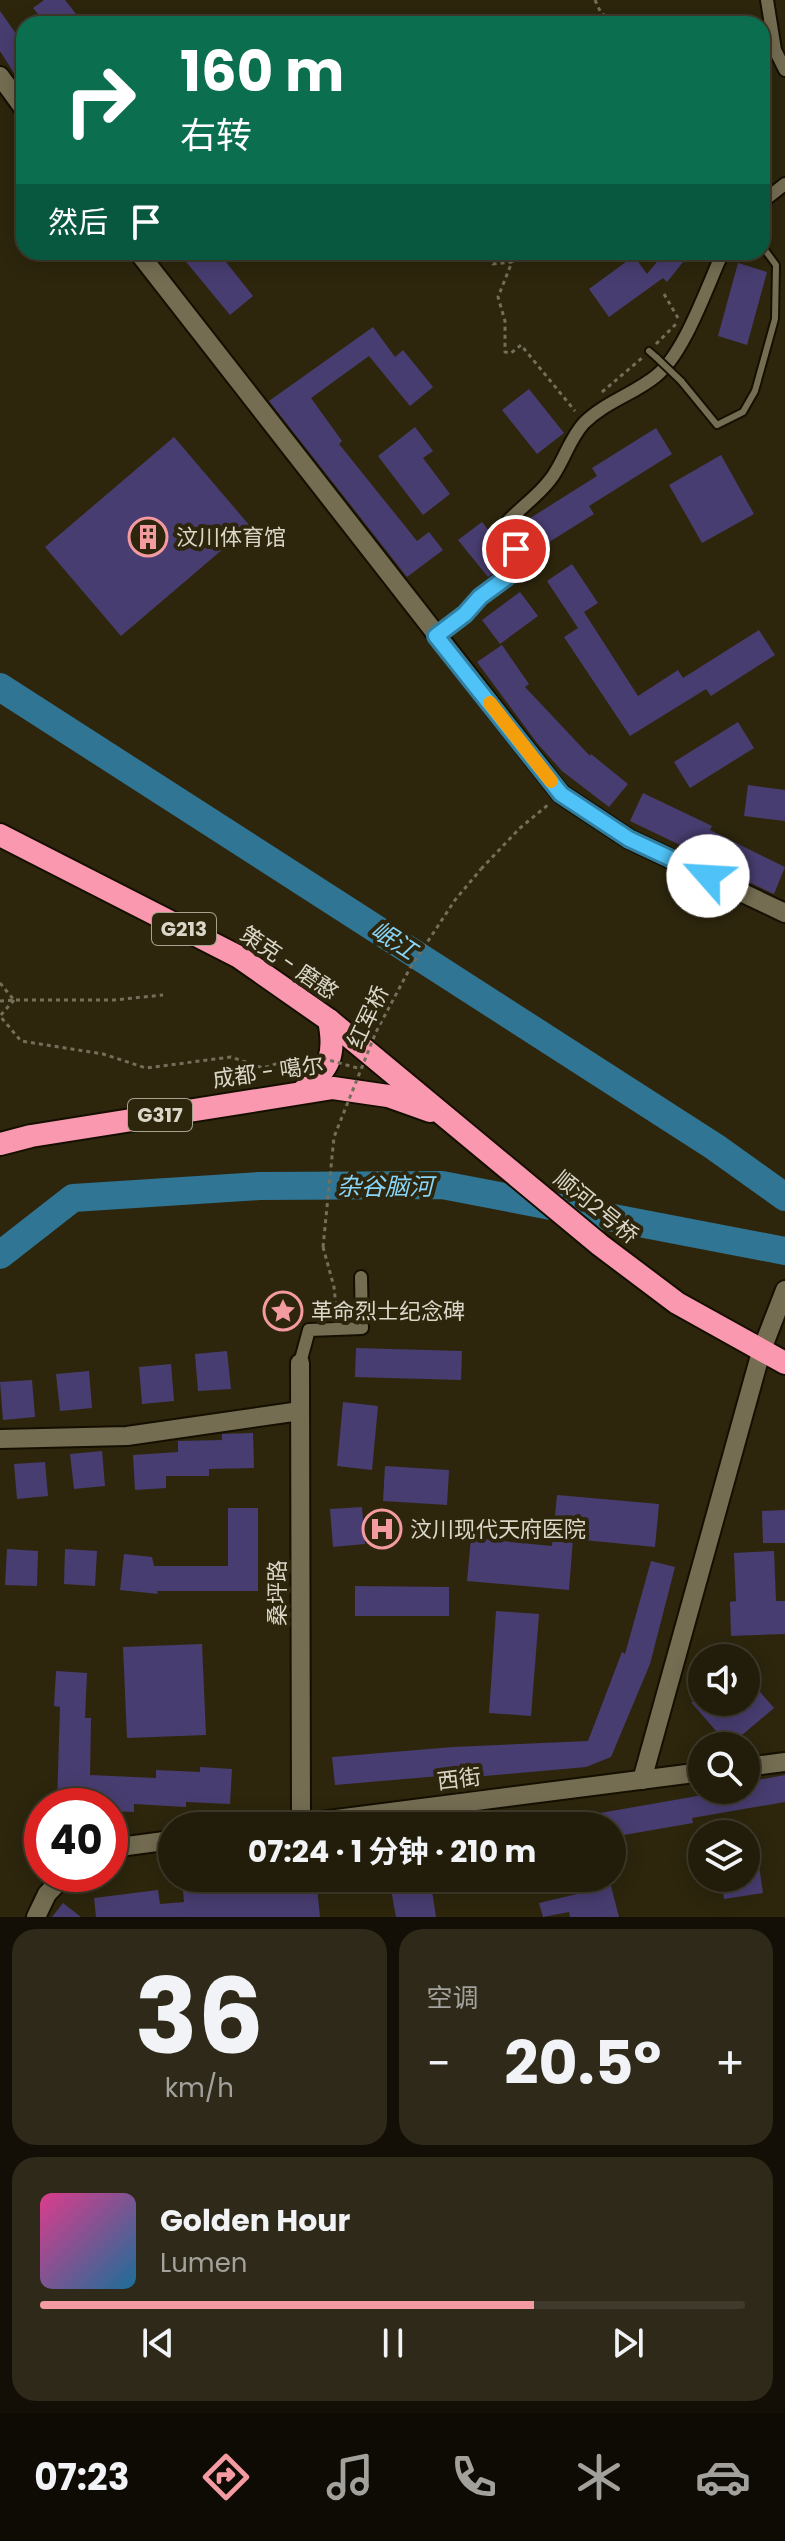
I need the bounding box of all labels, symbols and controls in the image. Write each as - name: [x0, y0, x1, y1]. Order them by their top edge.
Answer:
- text: 160 m: [180, 32, 344, 111]
- icon: right: [48, 48, 152, 152]
- text: 右转: [180, 110, 252, 161]
- icon: arrive: [124, 200, 168, 244]
- text: 然后: [48, 201, 108, 244]
- pin: [482, 515, 550, 583]
- building icon: 汶川体育馆: [127, 516, 169, 558]
- place label: 汶川体育馆: [176, 522, 286, 553]
- icon: arrive: [494, 527, 538, 571]
- position arrow: [666, 834, 750, 918]
- road number: G213: [152, 913, 216, 945]
- water label: 岷江: [365, 913, 426, 969]
- street label: 策克 - 磨憨: [234, 919, 344, 1007]
- street label: 红军桥: [340, 981, 396, 1053]
- street label: 成都 - 噶尔: [210, 1049, 326, 1095]
- road number: G317: [128, 1099, 192, 1131]
- street label: 顺河2号桥: [547, 1163, 645, 1251]
- water label: 杂谷脑河: [337, 1170, 437, 1203]
- place icon: 革命烈士纪念碑: [262, 1290, 304, 1332]
- place label: 革命烈士纪念碑: [311, 1296, 465, 1327]
- hospital icon: 汶川现代天府医院: [361, 1508, 403, 1550]
- place label: 汶川现代天府医院: [410, 1514, 586, 1545]
- street label: 桑坪路: [262, 1560, 293, 1626]
- map controls: [688, 1644, 760, 1892]
- button: sound: [688, 1644, 760, 1716]
- button: search: [688, 1732, 760, 1804]
- street label: 西街: [435, 1761, 483, 1797]
- speed limit sign: 40: [24, 1788, 128, 1892]
- button: layers: [688, 1820, 760, 1892]
- text: 07:24 · 1 分钟 · 210 m: [248, 1830, 536, 1873]
- text: 36: [135, 1944, 264, 2089]
- text: 空调: [427, 1980, 479, 2016]
- text: 20.5°: [504, 2021, 661, 2105]
- text: −: [427, 2033, 451, 2094]
- text: +: [715, 2033, 745, 2094]
- text: km/h: [165, 2070, 234, 2106]
- text: Golden Hour: [160, 2199, 350, 2242]
- text: Lumen: [160, 2245, 247, 2281]
- icon: previous: [136, 2321, 180, 2365]
- icon: pause: [371, 2321, 415, 2365]
- icon: next: [606, 2321, 650, 2365]
- icon: directions: [198, 2449, 254, 2505]
- icon: music: [322, 2449, 378, 2505]
- icon: phone: [446, 2449, 502, 2505]
- icon: climate: [571, 2449, 627, 2505]
- icon: car: [695, 2449, 751, 2505]
- text: 07:23: [34, 2452, 129, 2503]

